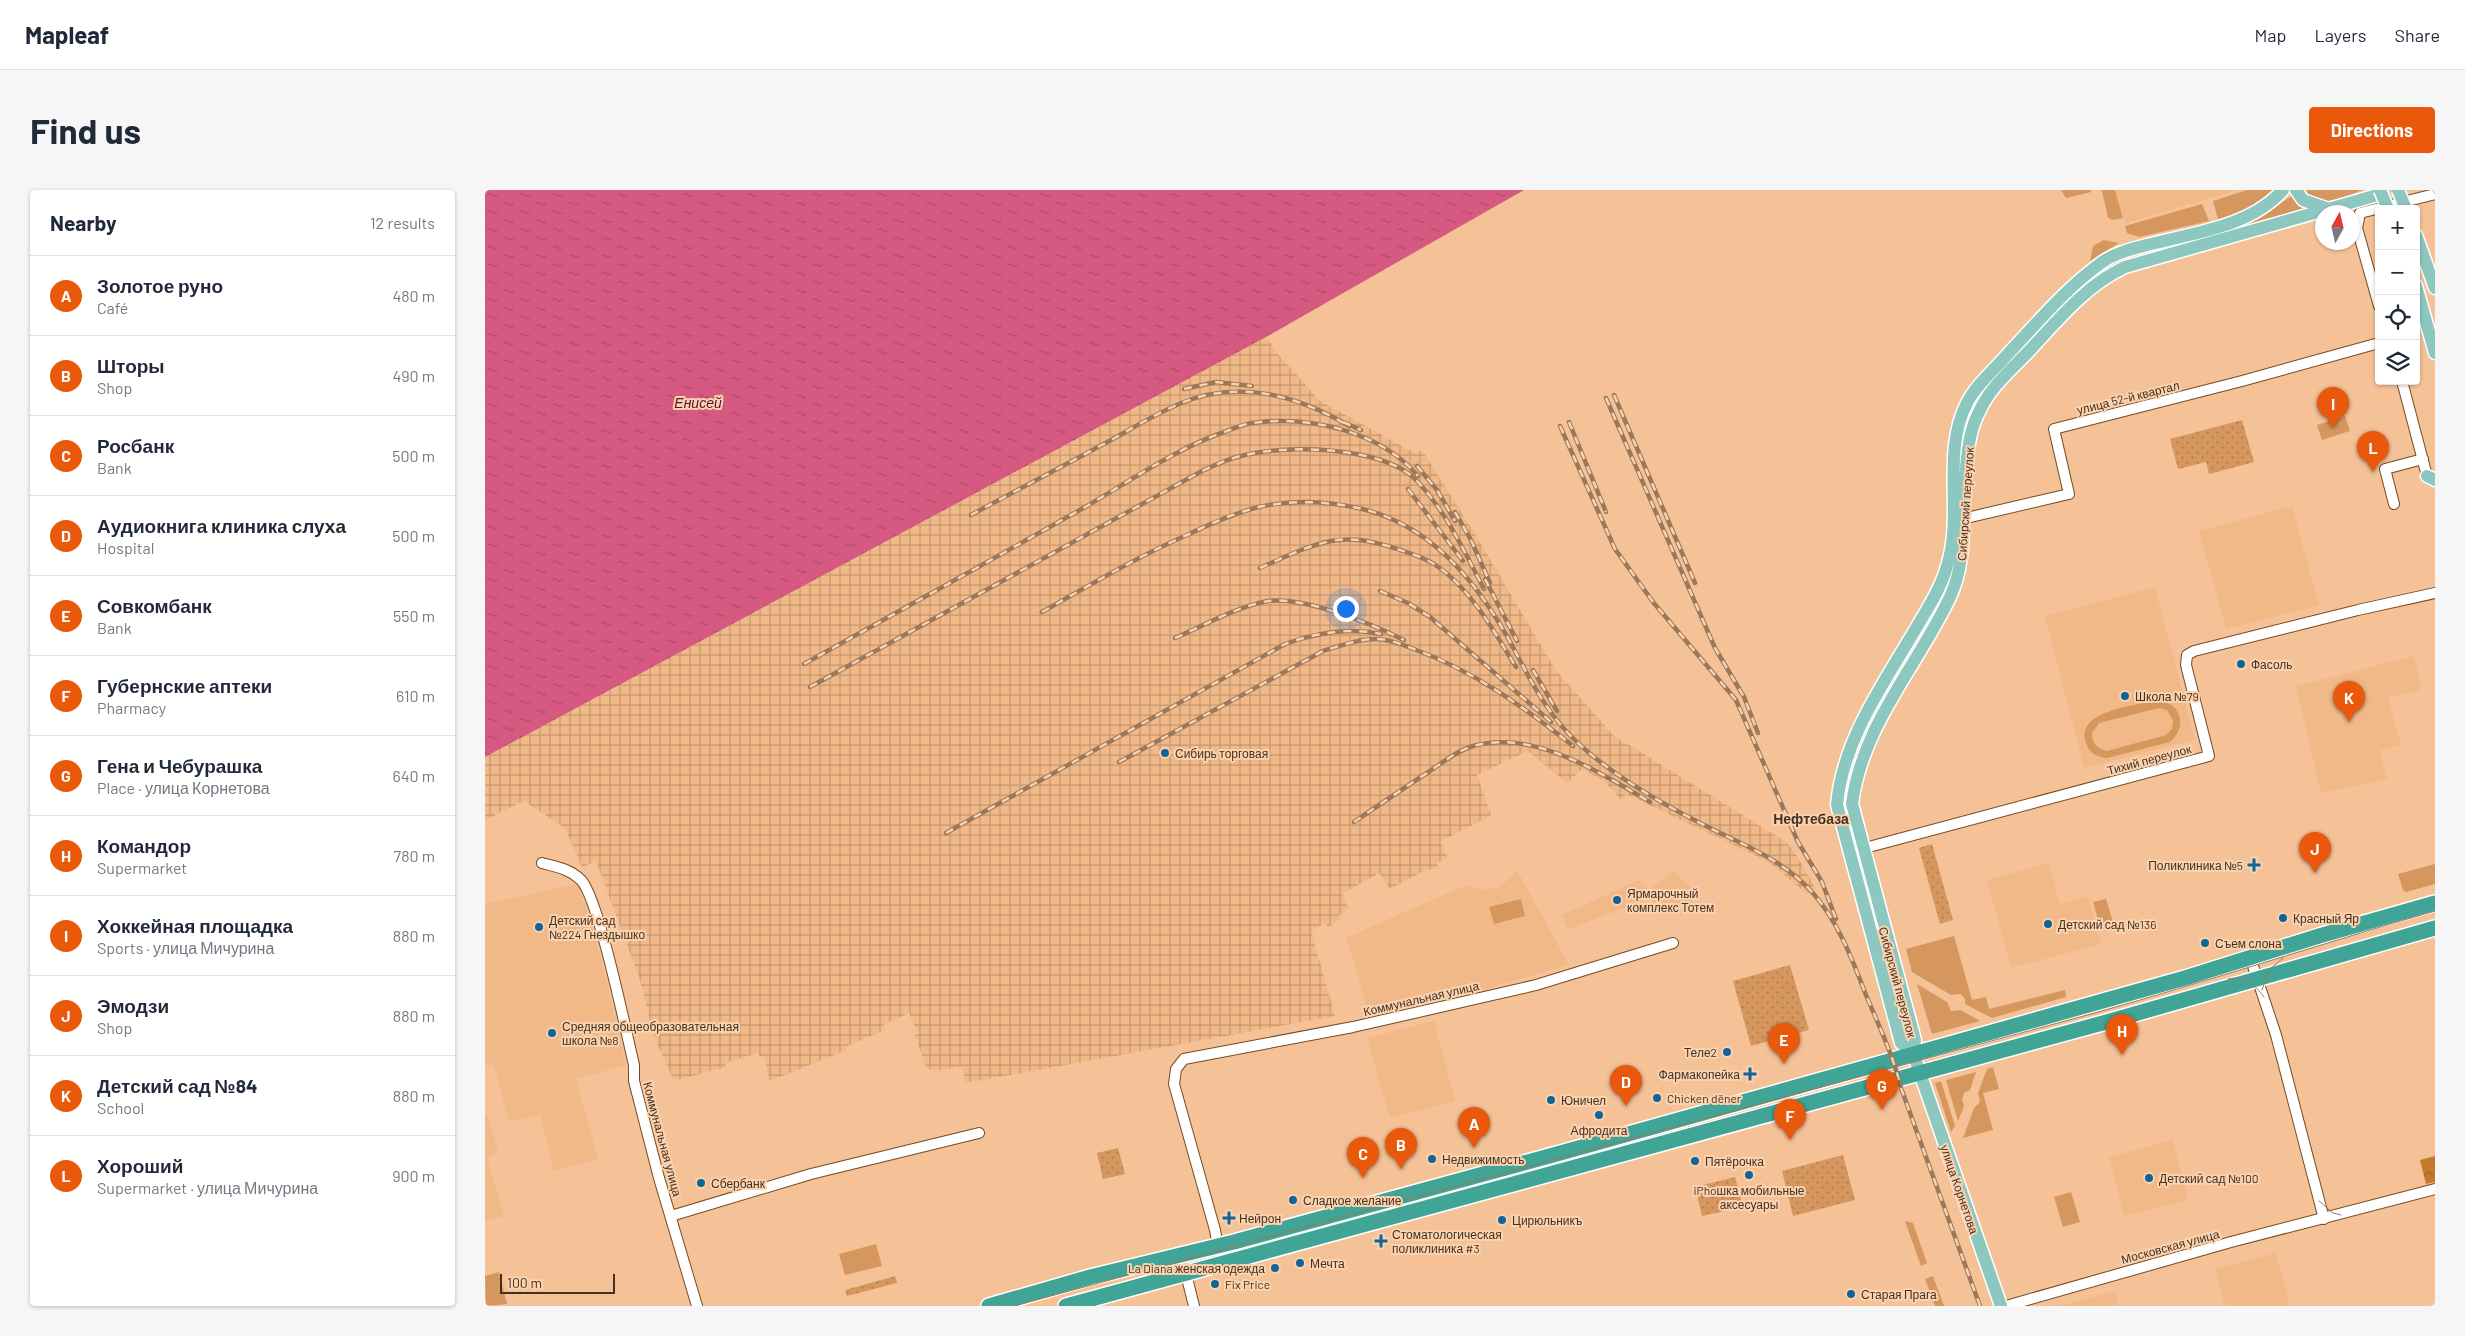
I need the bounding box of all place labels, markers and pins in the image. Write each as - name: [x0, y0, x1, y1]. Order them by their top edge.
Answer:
- pin: I: [2317, 387, 2349, 428]
- pin: L: [2357, 431, 2389, 472]
- place label: Фасоль: [2251, 657, 2293, 671]
- marker: Фасоль: [2235, 658, 2247, 670]
- pin: K: [2333, 681, 2365, 722]
- place label: Школа №79: [2135, 689, 2199, 703]
- marker: Школа №79: [2119, 690, 2131, 702]
- place label: Сибирь торговая: [1175, 746, 1268, 761]
- marker: Сибирь торговая: [1159, 747, 1171, 759]
- pin: J: [2299, 832, 2331, 873]
- place label: Поликлиника №5: [2148, 858, 2243, 872]
- marker: Поликлиника №5: [2247, 858, 2261, 872]
- place label: Ярмарочный комплекс Тотем: [1627, 886, 1714, 914]
- marker: Ярмарочный комплекс Тотем: [1611, 894, 1623, 906]
- place label: Красный Яр: [2293, 911, 2359, 926]
- marker: Красный Яр: [2277, 912, 2289, 924]
- place label: Детский сад №224 Гнездышко: [549, 913, 645, 942]
- place label: Детский сад №136: [2058, 917, 2156, 932]
- marker: Детский сад №136: [2042, 918, 2054, 930]
- marker: Детский сад №224 Гнездышко: [533, 921, 545, 933]
- place label: Съем слона: [2215, 936, 2282, 950]
- marker: Съем слона: [2199, 937, 2211, 949]
- pin: H: [2106, 1014, 2138, 1055]
- place label: Средняя общеобразовательная школа №8: [562, 1019, 739, 1047]
- pin: E: [1768, 1023, 1800, 1064]
- marker: Средняя общеобразовательная школа №8: [546, 1027, 558, 1039]
- place label: Теле2: [1684, 1045, 1717, 1059]
- marker: Теле2: [1721, 1046, 1733, 1058]
- pin: D: [1610, 1065, 1642, 1106]
- place label: Фармакопейка: [1658, 1067, 1740, 1082]
- marker: Фармакопейка: [1744, 1068, 1756, 1080]
- pin: G: [1866, 1069, 1898, 1110]
- place label: Chicken dëner: [1667, 1091, 1742, 1105]
- marker: Chicken dëner: [1651, 1092, 1663, 1104]
- place label: Юничел: [1561, 1093, 1606, 1107]
- marker: Юничел: [1545, 1094, 1557, 1106]
- pin: F: [1774, 1099, 1806, 1140]
- pin: A: [1458, 1107, 1490, 1148]
- marker: Афродита: [1593, 1109, 1605, 1121]
- place label: Афродита: [1571, 1123, 1628, 1138]
- pin: B: [1385, 1128, 1417, 1169]
- pin: C: [1347, 1137, 1379, 1178]
- place label: Недвижимость: [1442, 1152, 1525, 1167]
- marker: Недвижимость: [1426, 1153, 1438, 1165]
- place label: Пятёрочка: [1705, 1154, 1764, 1169]
- marker: Пятёрочка: [1689, 1155, 1701, 1167]
- marker: iPhoшка мобильные аксесуары: [1743, 1169, 1755, 1181]
- place label: Детский сад №100: [2159, 1171, 2259, 1186]
- marker: Детский сад №100: [2143, 1172, 2155, 1184]
- place label: Сбербанк: [711, 1176, 766, 1191]
- marker: Сбербанк: [695, 1177, 707, 1189]
- place label: iPhoшка мобильные аксесуары: [1694, 1183, 1805, 1212]
- place label: Сладкое желание: [1303, 1193, 1402, 1208]
- marker: Сладкое желание: [1287, 1194, 1299, 1206]
- place label: Нейрон: [1239, 1211, 1281, 1226]
- marker: Нейрон: [1223, 1212, 1235, 1224]
- place label: Цирюльникъ: [1512, 1213, 1583, 1228]
- marker: Цирюльникъ: [1496, 1214, 1508, 1226]
- place label: Стоматологическая поликлиника #3: [1392, 1227, 1502, 1255]
- marker: Стоматологическая поликлиника #3: [1374, 1234, 1388, 1248]
- place label: Мечта: [1310, 1256, 1345, 1270]
- marker: Мечта: [1294, 1257, 1306, 1269]
- place label: La Diana женская одежда: [1128, 1261, 1265, 1276]
- marker: La Diana женская одежда: [1269, 1262, 1281, 1274]
- place label: Fix Price: [1225, 1277, 1270, 1291]
- marker: Fix Price: [1209, 1278, 1221, 1290]
- place label: Старая Прага: [1861, 1287, 1937, 1302]
- marker: Старая Прага: [1845, 1288, 1857, 1300]

